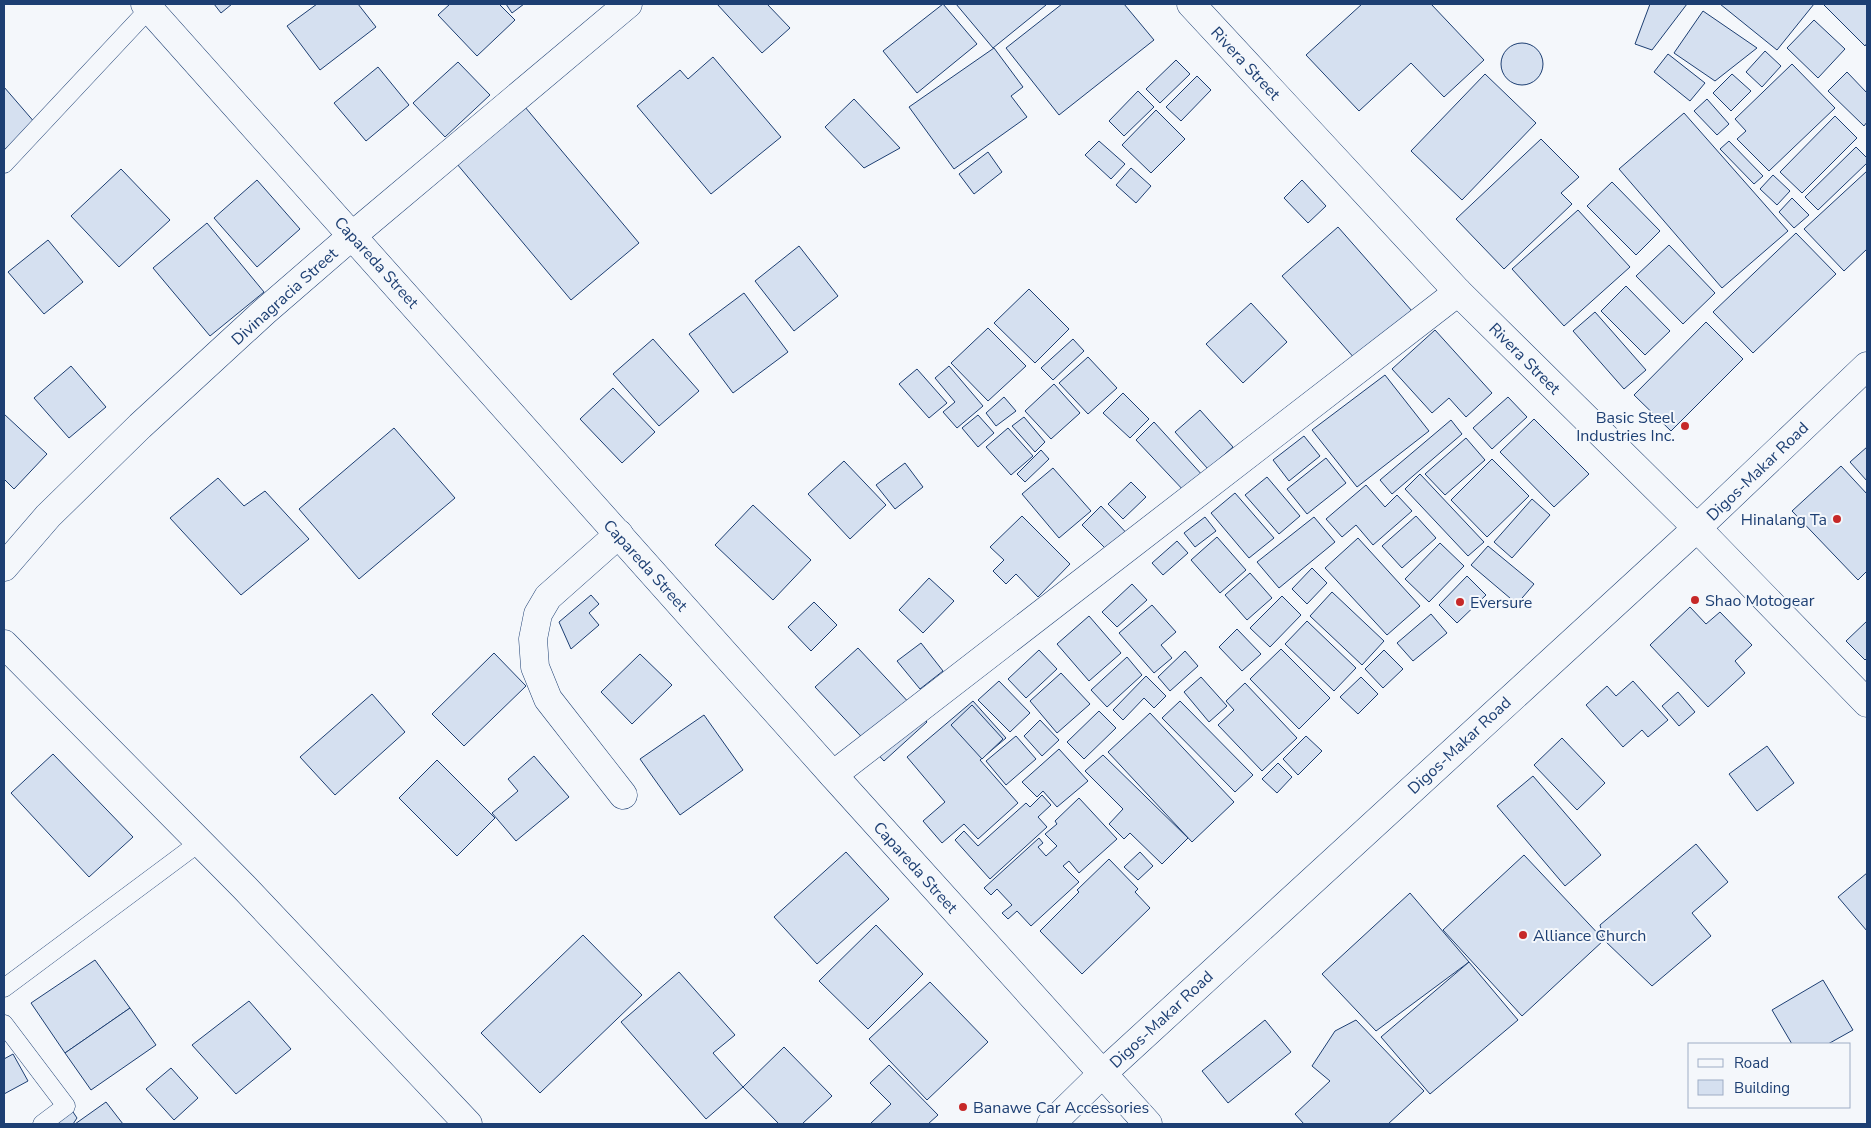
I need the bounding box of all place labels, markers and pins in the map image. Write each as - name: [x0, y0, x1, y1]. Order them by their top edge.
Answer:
- place label: Basic Steel Industries Inc.: [1576, 407, 1675, 447]
- marker: Basic Steel Industries Inc.: [1679, 420, 1691, 432]
- place label: Hinalang Ta: [1741, 509, 1827, 531]
- marker: Hinalang Ta: [1831, 513, 1843, 525]
- place label: Shao Motogear: [1705, 590, 1815, 612]
- place label: Eversure: [1470, 592, 1532, 614]
- marker: Shao Motogear: [1689, 594, 1701, 606]
- marker: Eversure: [1454, 596, 1466, 608]
- place label: Alliance Church: [1533, 925, 1646, 947]
- marker: Alliance Church: [1517, 929, 1529, 941]
- place label: Banawe Car Accessories: [973, 1097, 1149, 1119]
- marker: Banawe Car Accessories: [957, 1101, 969, 1113]

